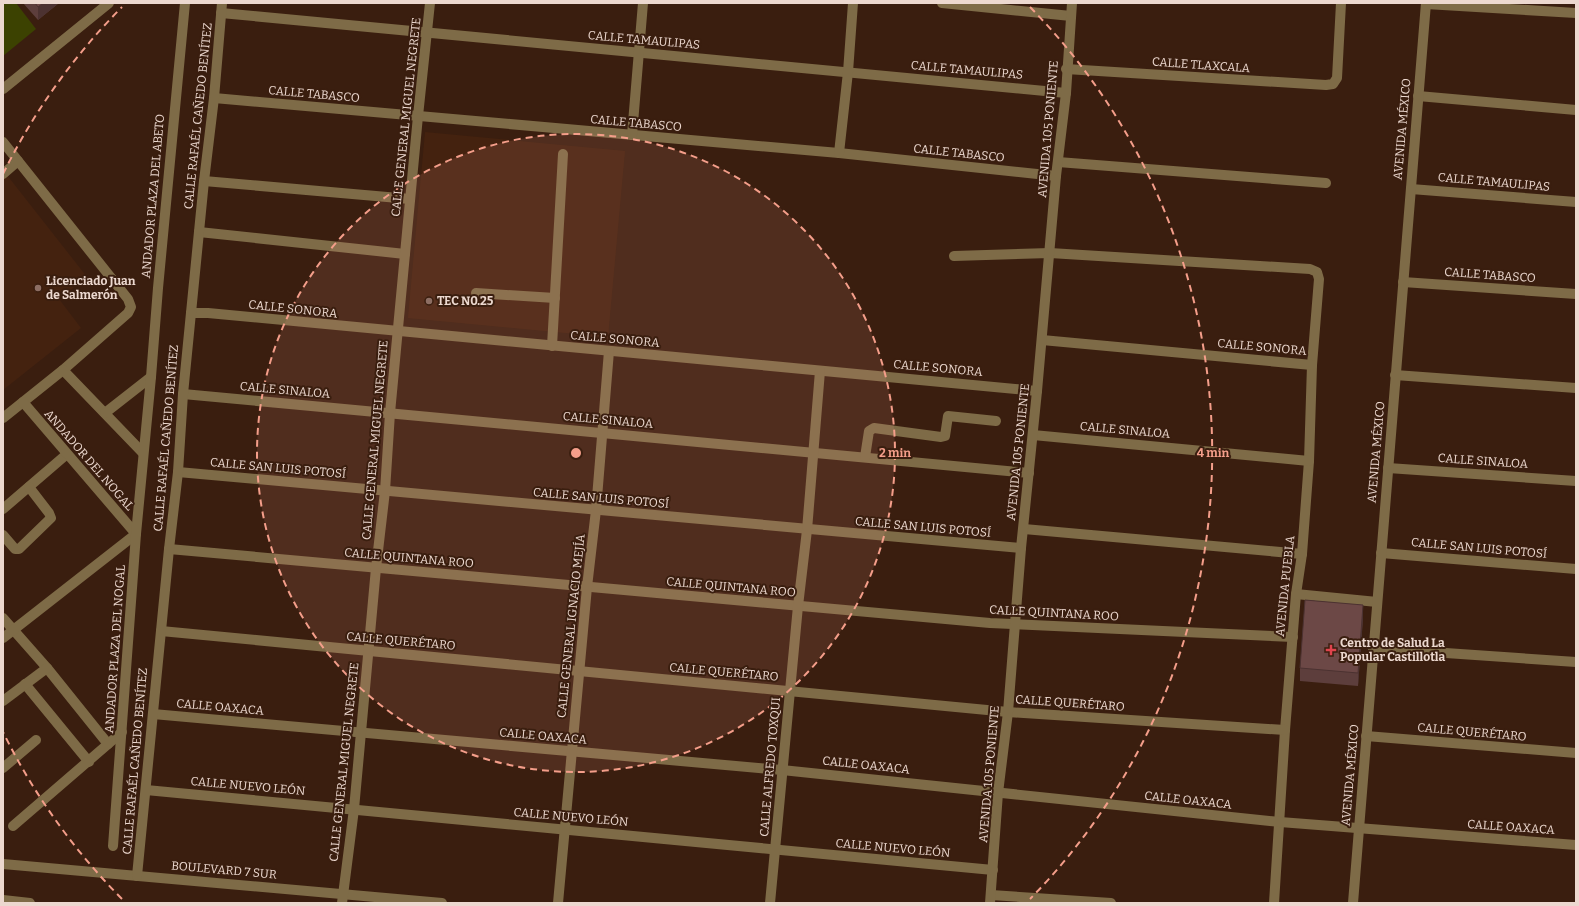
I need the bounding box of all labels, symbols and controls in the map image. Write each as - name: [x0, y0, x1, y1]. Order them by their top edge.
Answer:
- street label: CALLE GENERAL MIGUEL NEGRETE: [389, 17, 423, 217]
- street label: CALLE RAFAÉL CAÑEDO BENÍTEZ: [180, 22, 215, 210]
- street label: CALLE TAMAULIPAS: [587, 28, 701, 52]
- street label: CALLE TLAXCALA: [1151, 55, 1251, 75]
- street label: CALLE TAMAULIPAS: [910, 58, 1024, 82]
- street label: AVENIDA 105 PONIENTE: [1035, 60, 1061, 198]
- street label: AVENIDA MÉXICO: [1390, 77, 1413, 180]
- street label: CALLE TABASCO: [268, 83, 360, 105]
- street label: CALLE TABASCO: [590, 112, 682, 134]
- street label: ANDADOR PLAZA DEL ABETO: [139, 113, 167, 279]
- street label: CALLE TABASCO: [913, 141, 1005, 165]
- street label: CALLE TAMAULIPAS: [1437, 170, 1551, 194]
- street label: CALLE TABASCO: [1444, 265, 1536, 285]
- place label: Licenciado Juan de Salmerón: [46, 274, 136, 302]
- marker: Licenciado Juan de Salmerón: [33, 283, 43, 293]
- place label: TEC N0.25: [437, 294, 494, 308]
- marker: TEC N0.25: [424, 296, 434, 306]
- street label: CALLE SONORA: [248, 297, 339, 321]
- street label: CALLE SONORA: [570, 328, 661, 350]
- street label: CALLE SONORA: [1217, 336, 1308, 358]
- street label: CALLE GENERAL MIGUEL NEGRETE: [359, 340, 391, 540]
- street label: CALLE RAFAÉL CAÑEDO BENÍTEZ: [150, 344, 181, 532]
- street label: CALLE SONORA: [893, 357, 984, 379]
- street label: CALLE SINALOA: [239, 379, 331, 401]
- street label: AVENIDA 105 PONIENTE: [1004, 383, 1032, 521]
- street label: AVENIDA MÉXICO: [1364, 400, 1387, 503]
- street label: ANDADOR DEL NOGAL: [41, 407, 137, 514]
- street label: CALLE SINALOA: [562, 409, 654, 431]
- street label: CALLE SINALOA: [1079, 419, 1171, 441]
- centre of rings: [569, 446, 583, 460]
- text: 2 min: [879, 446, 911, 460]
- text: 4 min: [1197, 446, 1229, 460]
- street label: CALLE SINALOA: [1437, 451, 1529, 471]
- street label: CALLE SAN LUIS POTOSÍ: [209, 454, 347, 481]
- street label: CALLE SAN LUIS POTOSÍ: [532, 484, 670, 511]
- street label: CALLE SAN LUIS POTOSÍ: [854, 513, 992, 540]
- street label: CALLE GENERAL IGNACIO MEJÍA: [553, 533, 588, 719]
- street label: AVENIDA PUEBLA: [1273, 534, 1297, 637]
- street label: CALLE SAN LUIS POTOSÍ: [1410, 534, 1548, 561]
- street label: CALLE QUINTANA ROO: [344, 545, 474, 571]
- street label: ANDADOR PLAZA DEL NOGAL: [102, 564, 128, 734]
- street label: CALLE QUINTANA ROO: [666, 574, 796, 600]
- street label: CALLE QUINTANA ROO: [989, 603, 1119, 623]
- street label: CALLE QUERÉTARO: [346, 628, 456, 653]
- place label: Centro de Salud La Popular Castillotla: [1340, 636, 1445, 664]
- marker: Centro de Salud La Popular Castillotla: [1325, 644, 1337, 656]
- street label: CALLE QUERÉTARO: [669, 659, 779, 684]
- street label: CALLE GENERAL MIGUEL NEGRETE: [327, 662, 361, 862]
- street label: CALLE RAFAÉL CAÑEDO BENÍTEZ: [119, 667, 150, 855]
- street label: CALLE QUERÉTARO: [1015, 691, 1125, 714]
- street label: CALLE OAXACA: [176, 696, 265, 718]
- street label: CALLE ALFREDO TOXQUI: [757, 697, 783, 837]
- street label: AVENIDA 105 PONIENTE: [976, 705, 1002, 843]
- street label: CALLE QUERÉTARO: [1417, 719, 1527, 744]
- street label: AVENIDA MÉXICO: [1338, 723, 1361, 826]
- street label: CALLE OAXACA: [499, 725, 588, 747]
- street label: CALLE OAXACA: [822, 753, 911, 777]
- street label: CALLE NUEVO LEÓN: [190, 773, 307, 798]
- street label: CALLE OAXACA: [1144, 788, 1233, 812]
- street label: CALLE NUEVO LEÓN: [513, 804, 630, 829]
- street label: CALLE OAXACA: [1467, 817, 1556, 837]
- street label: CALLE NUEVO LEÓN: [835, 835, 952, 860]
- street label: BOULEVARD 7 SUR: [171, 858, 277, 882]

